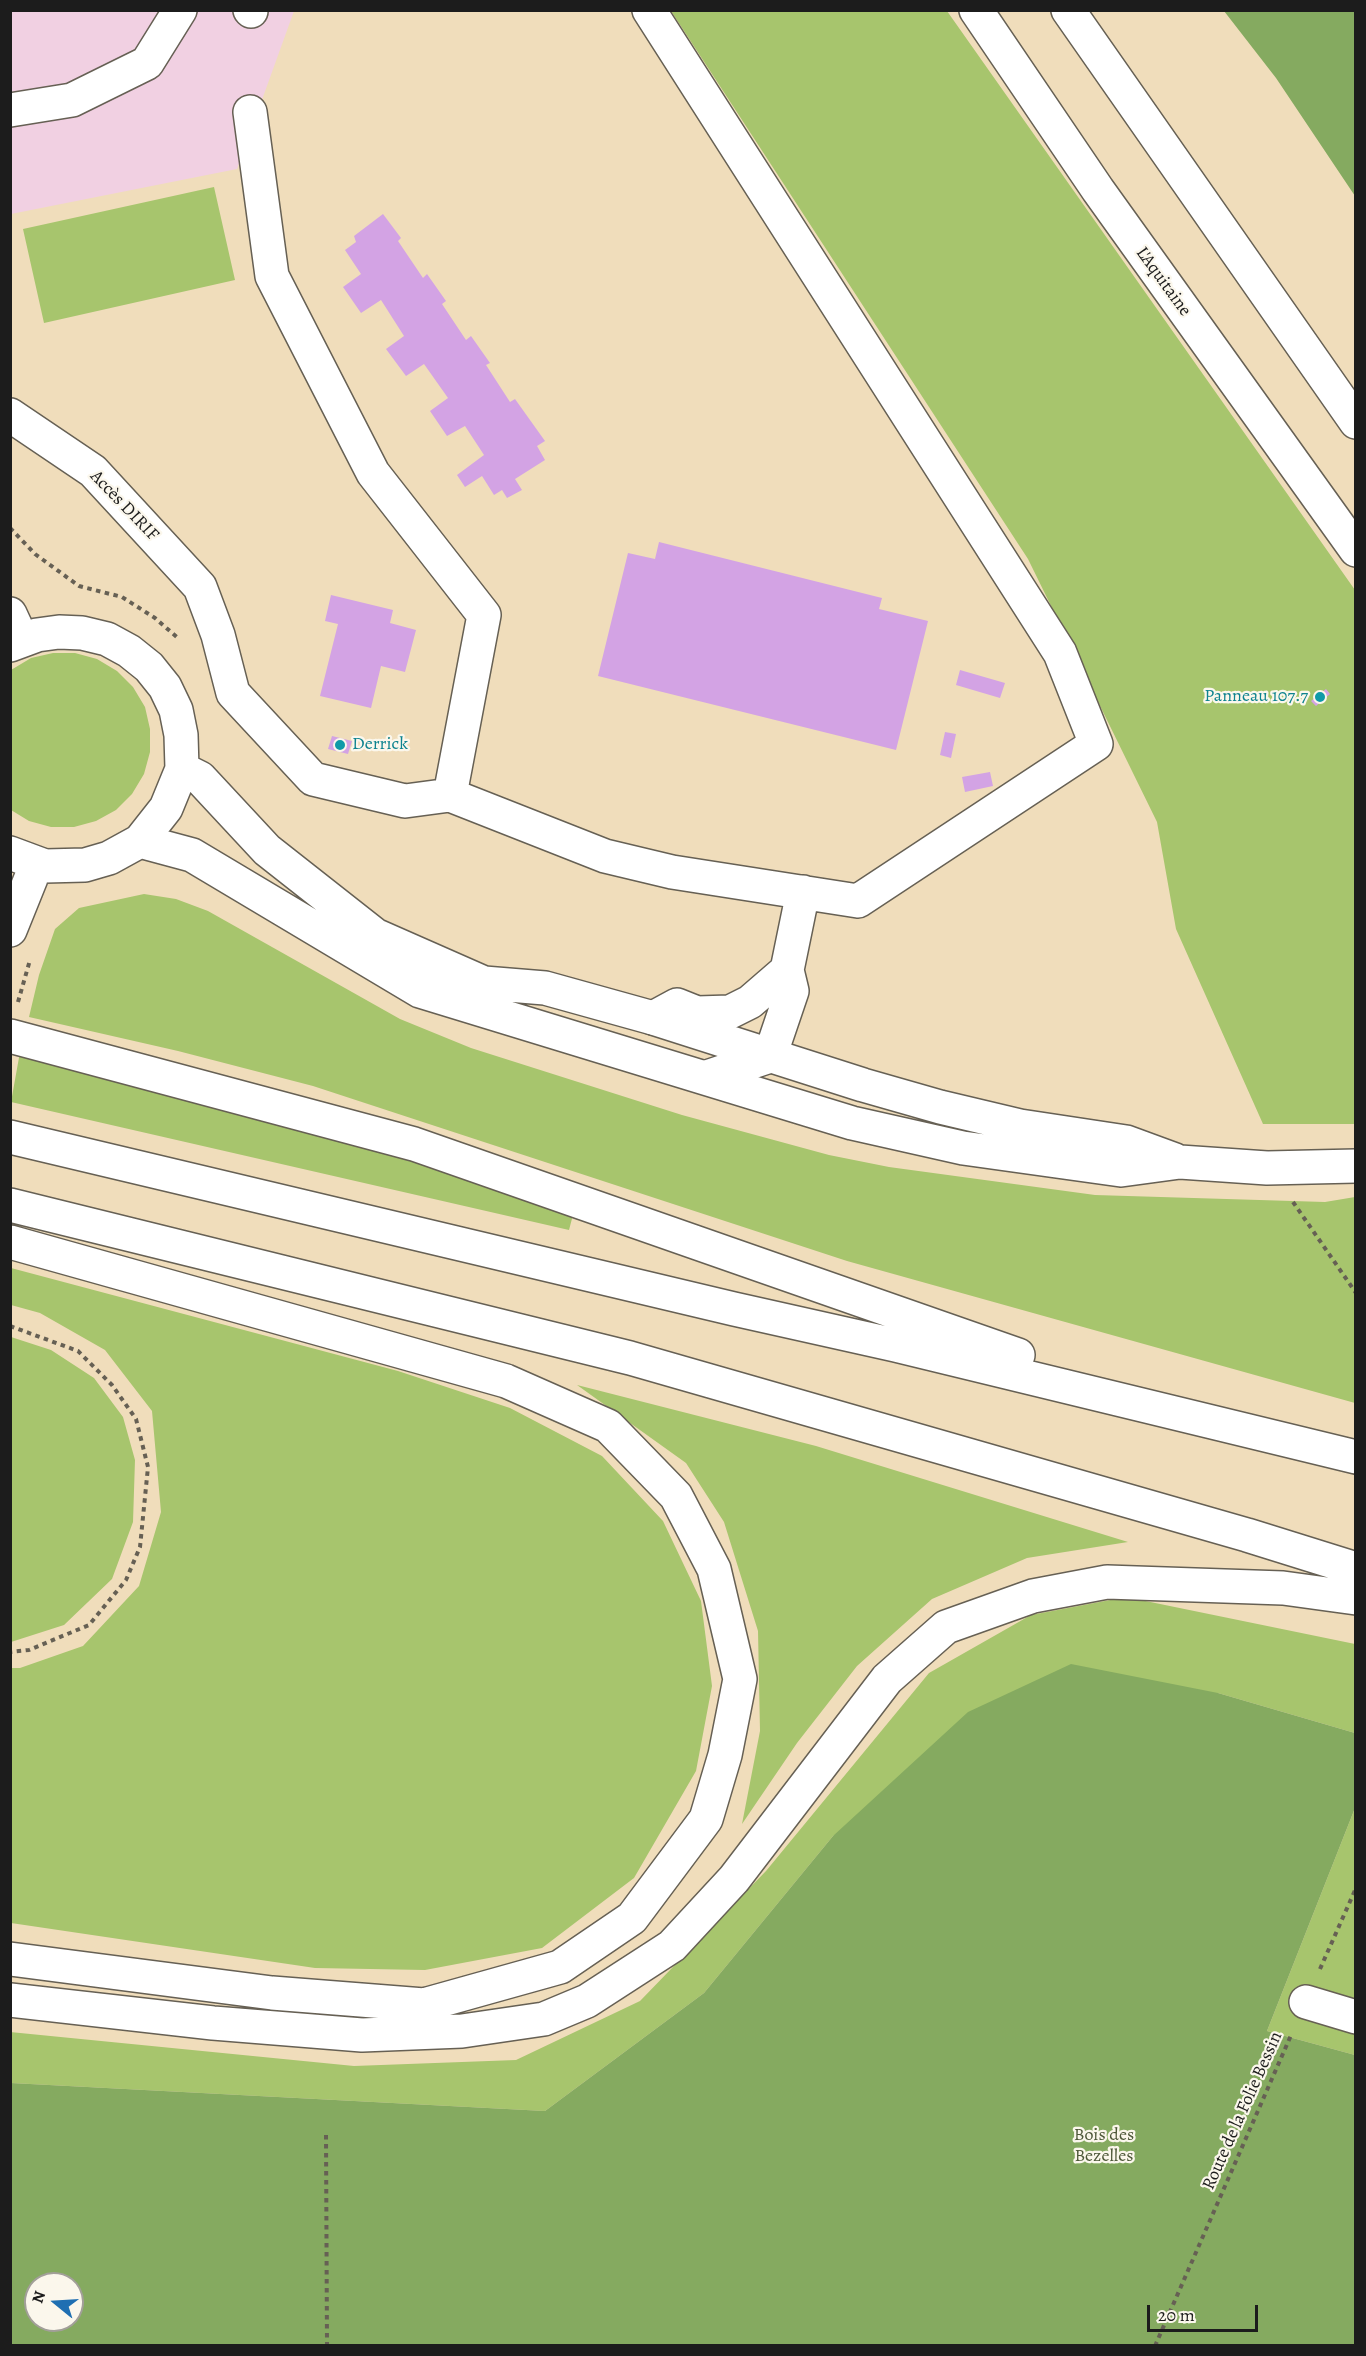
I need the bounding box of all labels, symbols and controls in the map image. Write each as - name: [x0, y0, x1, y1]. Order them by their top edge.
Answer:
- street label: L'Aquitaine: [1131, 243, 1195, 321]
- street label: Accès DIRIF: [85, 466, 163, 546]
- place label: Panneau 107.7: [1204, 686, 1308, 708]
- marker: Panneau 107.7: [1313, 690, 1327, 704]
- place label: Derrick: [352, 734, 408, 756]
- marker: Derrick: [333, 738, 347, 752]
- street label: Route de la Folie Bessin: [1198, 2029, 1288, 2193]
- park label: Bois des Bezelles: [1074, 2125, 1134, 2168]
- north arrow: [24, 2272, 84, 2332]
- text: N: [27, 2288, 51, 2306]
- scale bar: [1150, 2293, 1261, 2331]
- text: 20 m: [1158, 2303, 1195, 2327]

